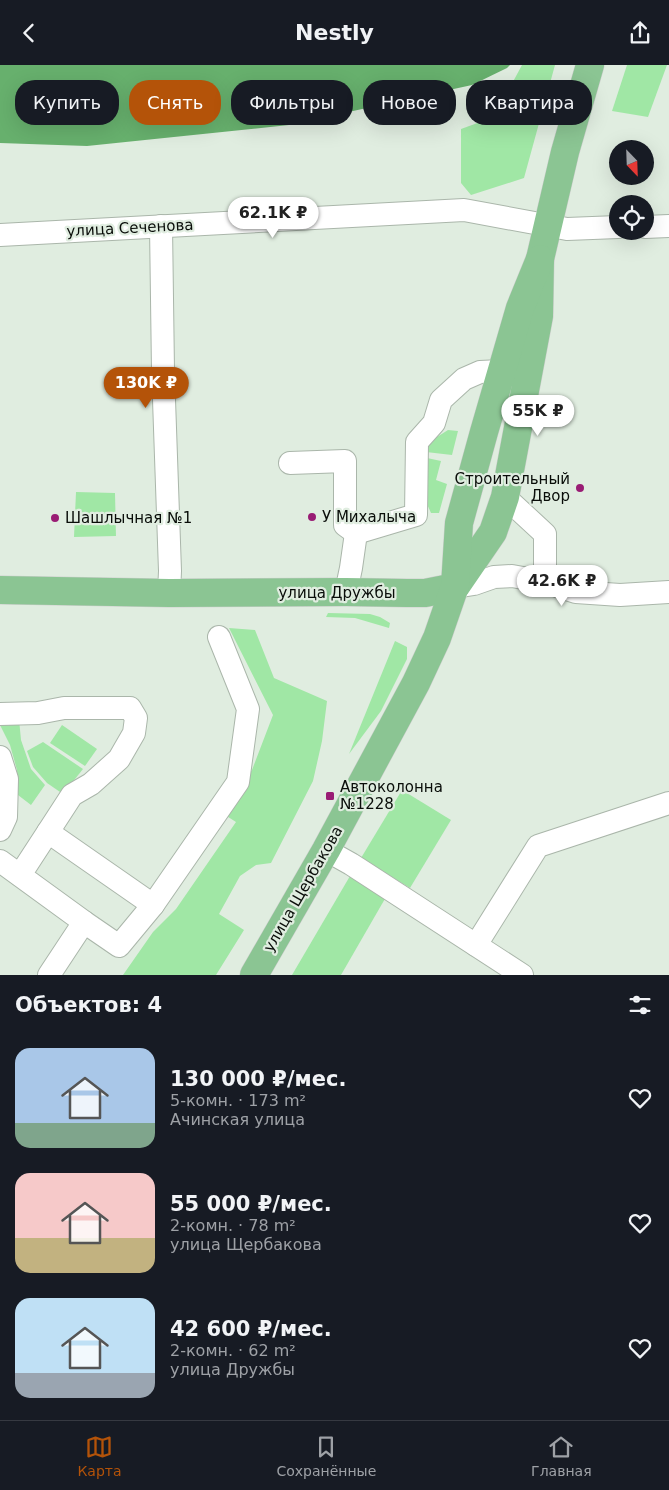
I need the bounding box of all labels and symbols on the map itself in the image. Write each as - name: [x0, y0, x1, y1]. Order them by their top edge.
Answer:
- north arrow: [609, 140, 654, 185]
- pin: 62.1K ₽: [227, 197, 319, 239]
- street label: улица Сеченова: [66, 216, 194, 240]
- pin: 130K ₽: [105, 367, 187, 409]
- pin: 55K ₽: [503, 395, 573, 437]
- place label: Строительный Двор: [455, 470, 570, 505]
- marker: Строительный Двор: [574, 482, 586, 494]
- place label: У Михалыча: [322, 508, 416, 526]
- place label: Шашлычная №1: [65, 509, 192, 527]
- marker: У Михалыча: [306, 511, 318, 523]
- marker: Шашлычная №1: [49, 512, 61, 524]
- pin: 42.6K ₽: [516, 565, 608, 607]
- street label: улица Дружбы: [278, 584, 396, 602]
- place label: Автоколонна №1228: [340, 778, 443, 813]
- marker: Автоколонна №1228: [324, 790, 336, 802]
- street label: улица Щербакова: [260, 823, 346, 955]

